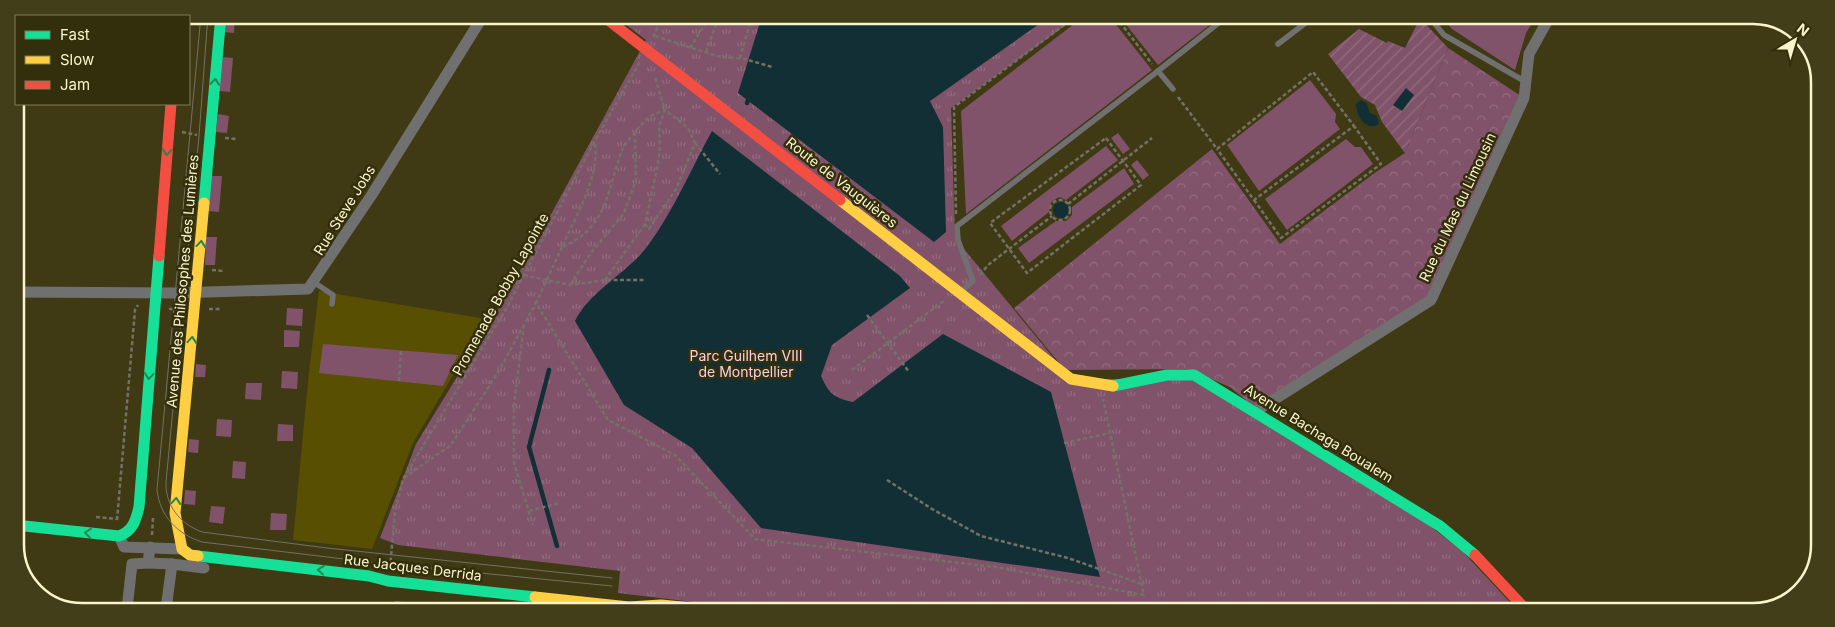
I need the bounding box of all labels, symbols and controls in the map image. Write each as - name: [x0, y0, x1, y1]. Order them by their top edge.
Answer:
- legend: [15, 15, 190, 105]
- north arrow: [1770, 15, 1820, 65]
- text: N: [1794, 19, 1813, 39]
- text: Fast: [60, 25, 90, 44]
- text: Slow: [60, 50, 94, 69]
- text: Jam: [60, 75, 90, 94]
- one-way arrow: [210, 78, 221, 86]
- street label: Rue du Mas du Limousin: [1415, 130, 1499, 284]
- street label: Route de Vauguières: [783, 133, 901, 231]
- one-way arrow: [162, 149, 173, 157]
- street label: Avenue des Philosophes des Lumières: [162, 154, 202, 408]
- street label: Rue Steve Jobs: [310, 162, 378, 258]
- street label: Promenade Bobby Lapointe: [448, 210, 552, 378]
- one-way arrow: [195, 240, 206, 248]
- one-way arrow: [186, 335, 197, 343]
- park label: Parc Guilhem VIII de Montpellier: [690, 347, 802, 380]
- one-way arrow: [144, 373, 155, 381]
- street label: Avenue Bachaga Boualem: [1241, 380, 1397, 486]
- one-way arrow: [171, 497, 182, 505]
- one-way arrow: [83, 527, 91, 538]
- street label: Rue Jacques Derrida: [343, 550, 483, 584]
- one-way arrow: [317, 565, 325, 576]

